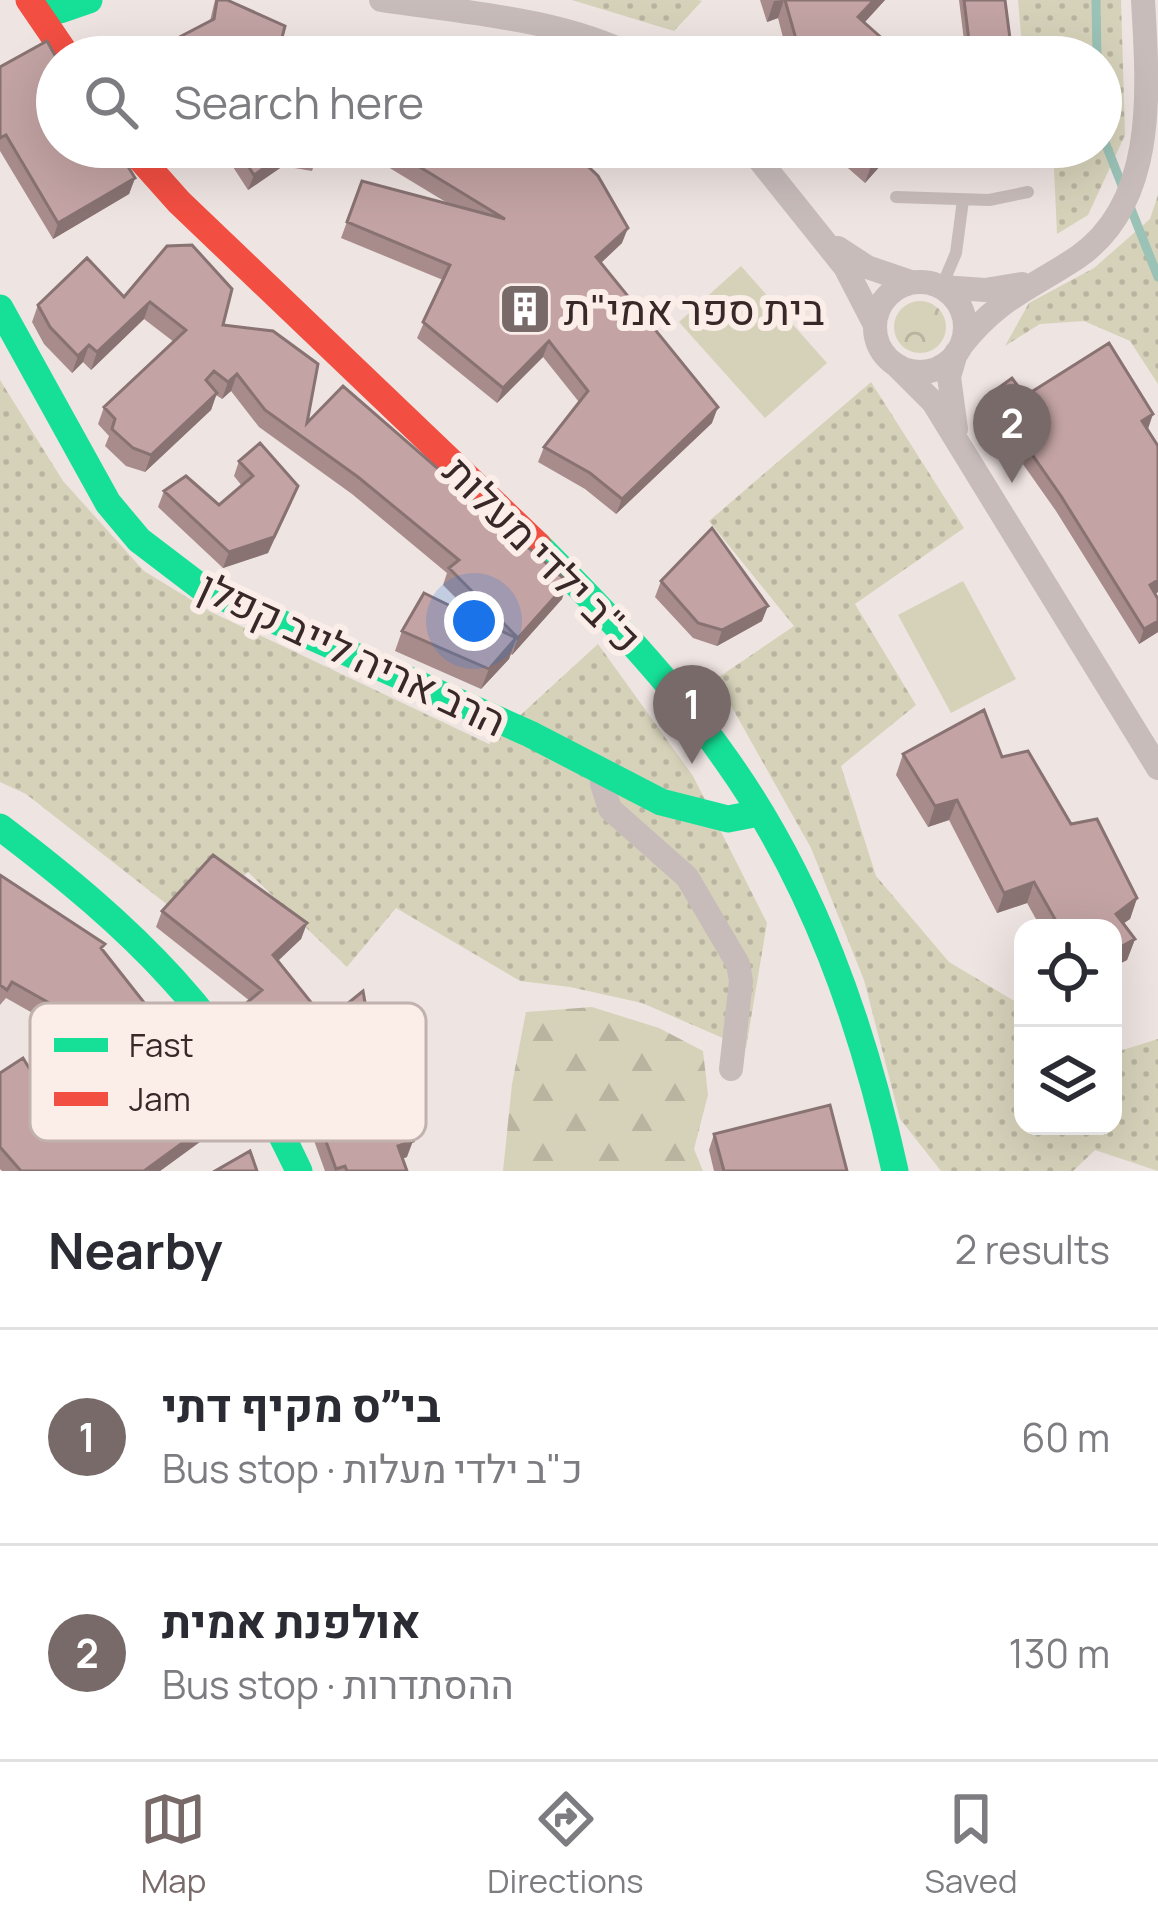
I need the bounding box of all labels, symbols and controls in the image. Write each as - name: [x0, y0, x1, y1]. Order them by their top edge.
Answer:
- search box: [36, 36, 1122, 168]
- icon: search: [78, 69, 144, 135]
- text: Search here: [174, 71, 424, 133]
- place label: בית ספר אמי"ת: [564, 280, 825, 338]
- building icon: בית ספר אמי"ת: [497, 281, 553, 337]
- pin: 2: [973, 384, 1051, 483]
- street label: כ"ב ילדי מעלות: [431, 442, 655, 666]
- street label: הרב אריה לייב קפלן: [190, 556, 516, 750]
- your location: [444, 591, 504, 651]
- pin: 1: [653, 665, 731, 764]
- map controls: [1014, 919, 1122, 1135]
- button: locate: [1014, 919, 1122, 1027]
- legend: [30, 1003, 426, 1141]
- text: Fast: [129, 1022, 194, 1067]
- button: layers: [1014, 1027, 1122, 1135]
- text: Jam: [129, 1076, 191, 1121]
- text: Nearby: [48, 1215, 223, 1284]
- text: 2 results: [955, 1222, 1110, 1276]
- text: בי״ס מקיף דתי: [162, 1374, 441, 1436]
- text: 1: [78, 1410, 96, 1464]
- text: 60 m: [1021, 1410, 1110, 1464]
- text: Bus stop · כ"ב ילדי מעלות: [162, 1441, 583, 1495]
- text: אולפנת אמית: [162, 1590, 421, 1652]
- text: 2: [75, 1626, 99, 1680]
- text: 130 m: [1009, 1626, 1110, 1680]
- text: Bus stop · ההסתדרות: [162, 1657, 514, 1711]
- tab: Map: [140, 1786, 206, 1903]
- tab: Directions: [487, 1786, 644, 1903]
- tab: Saved: [925, 1786, 1018, 1903]

